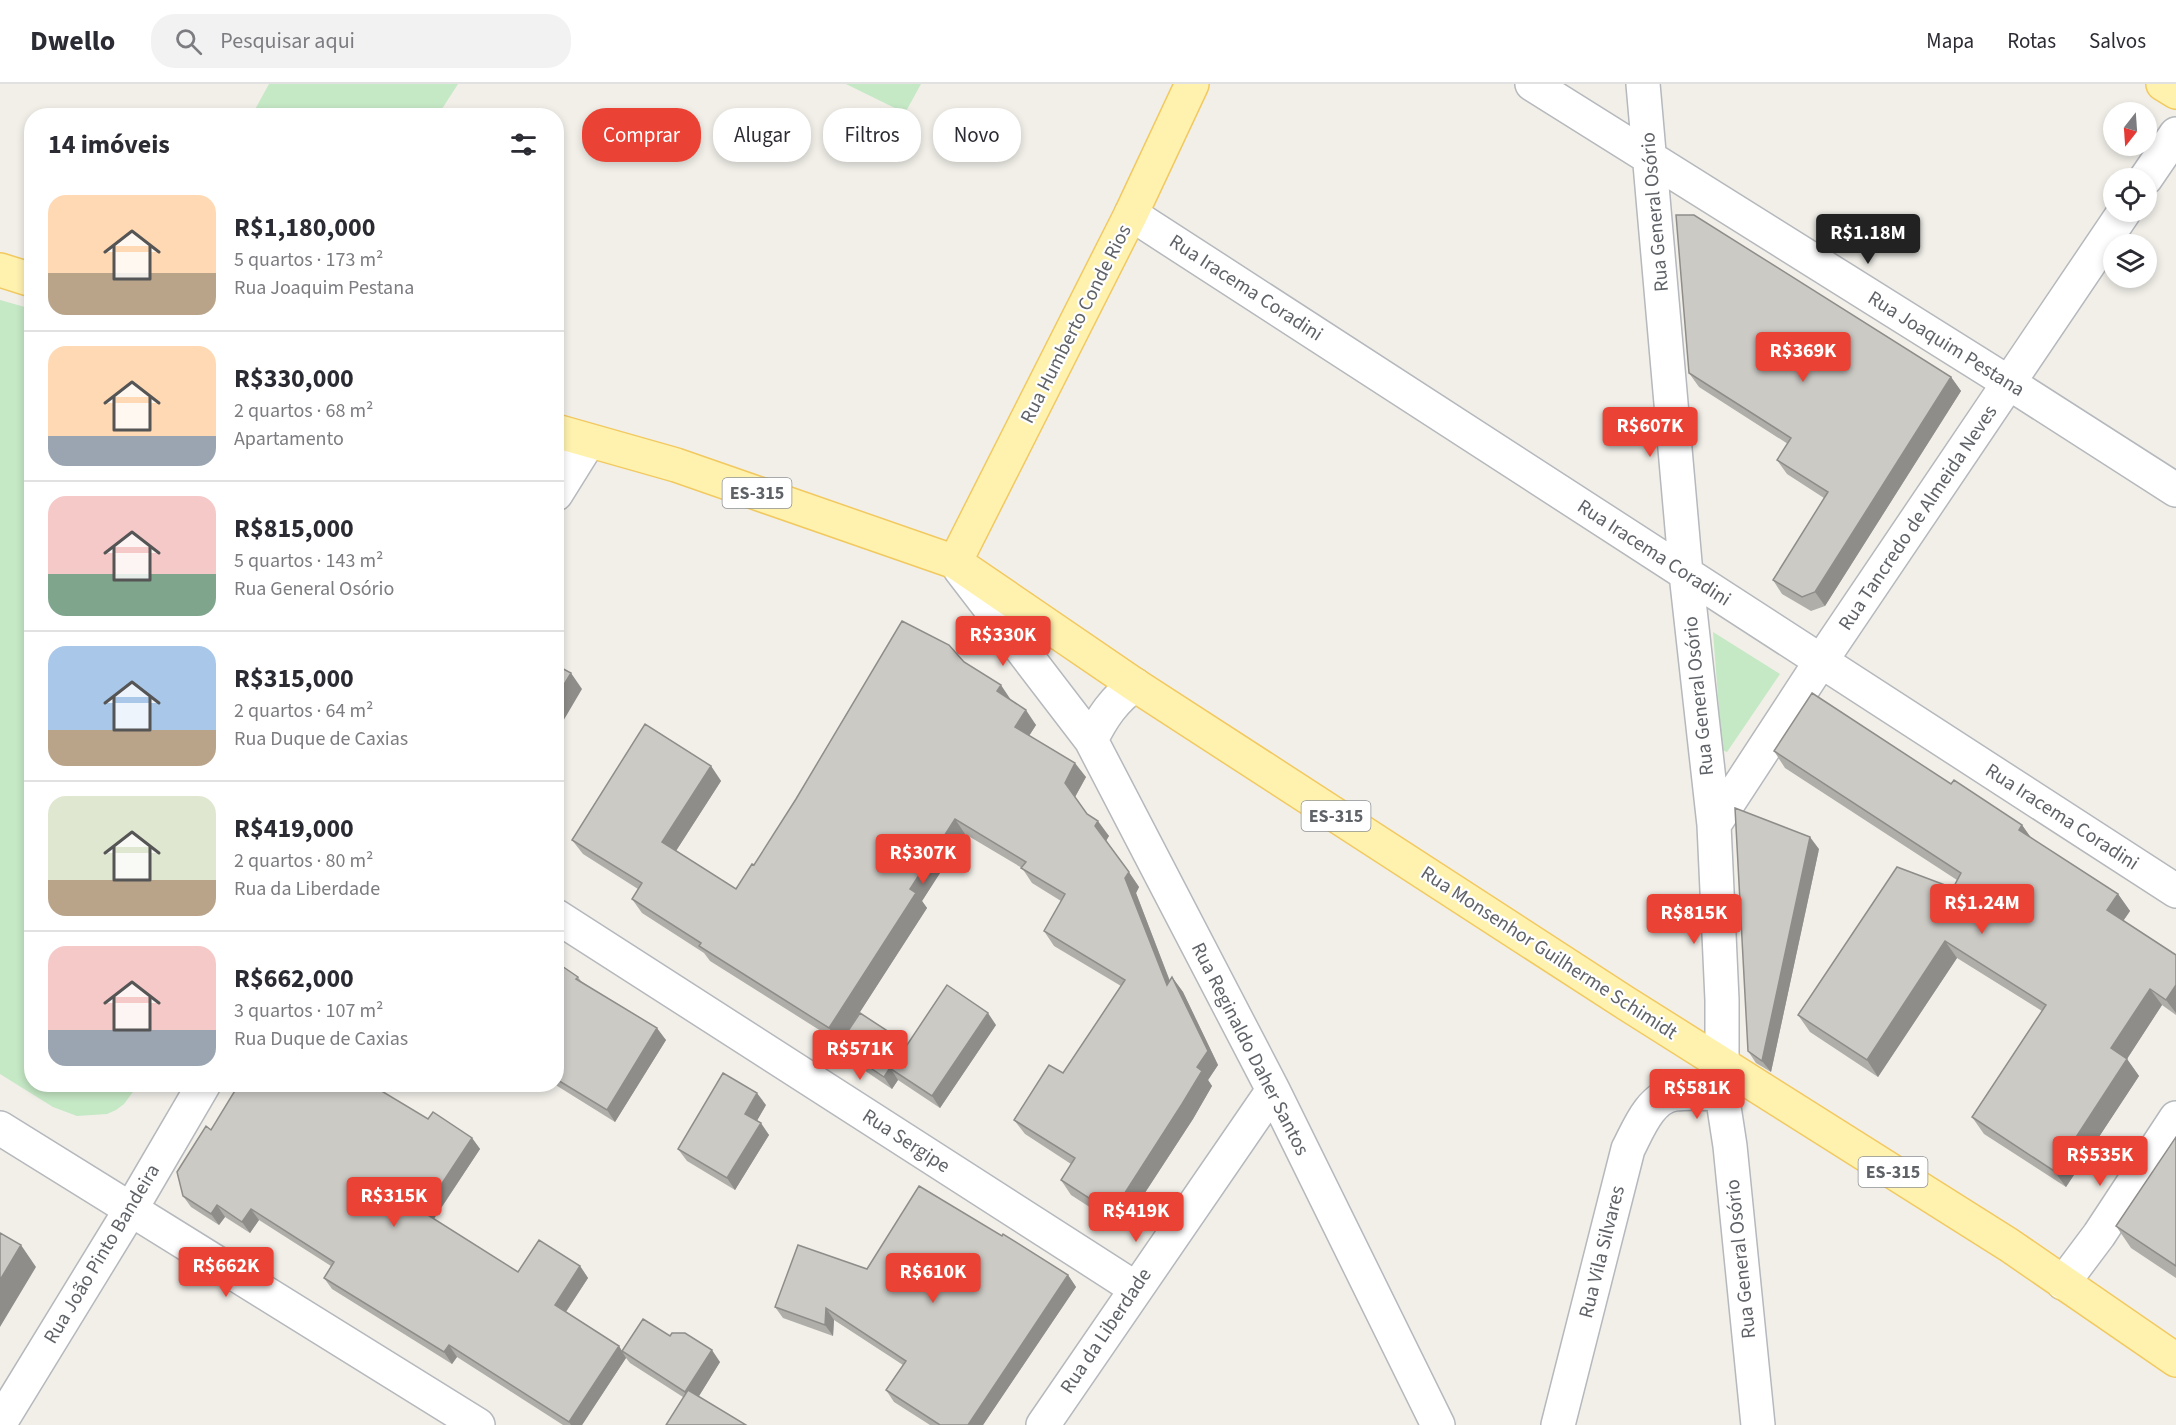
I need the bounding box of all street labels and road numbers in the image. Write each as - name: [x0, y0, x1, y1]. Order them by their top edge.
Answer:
- street label: Rua General Osório: [1634, 131, 1676, 293]
- street label: Rua Humberto Conde Rios: [1014, 220, 1138, 428]
- street label: Rua Iracema Coradini: [1164, 228, 1328, 348]
- street label: Rua Joaquim Pestana: [1862, 284, 2030, 404]
- street label: Rua Tancredo de Almeida Neves: [1832, 400, 2004, 636]
- road number: ES-315: [722, 478, 792, 508]
- street label: Rua Iracema Coradini: [1572, 493, 1736, 613]
- street label: Rua General Osório: [1677, 615, 1721, 777]
- street label: Rua Iracema Coradini: [1980, 757, 2144, 877]
- road number: ES-315: [1302, 801, 1370, 831]
- street label: Rua Monsenhor Guilherme Schimidt: [1415, 859, 1683, 1047]
- street label: Rua Reginaldo Daher Santos: [1184, 938, 1316, 1160]
- street label: Rua Sergipe: [857, 1102, 955, 1180]
- road number: ES-315: [1858, 1157, 1928, 1187]
- street label: Rua João Pinto Bandeira: [37, 1159, 167, 1349]
- street label: Rua General Osório: [1719, 1178, 1763, 1340]
- street label: Rua Vila Silvares: [1572, 1183, 1632, 1321]
- street label: Rua da Liberdade: [1054, 1263, 1158, 1399]

